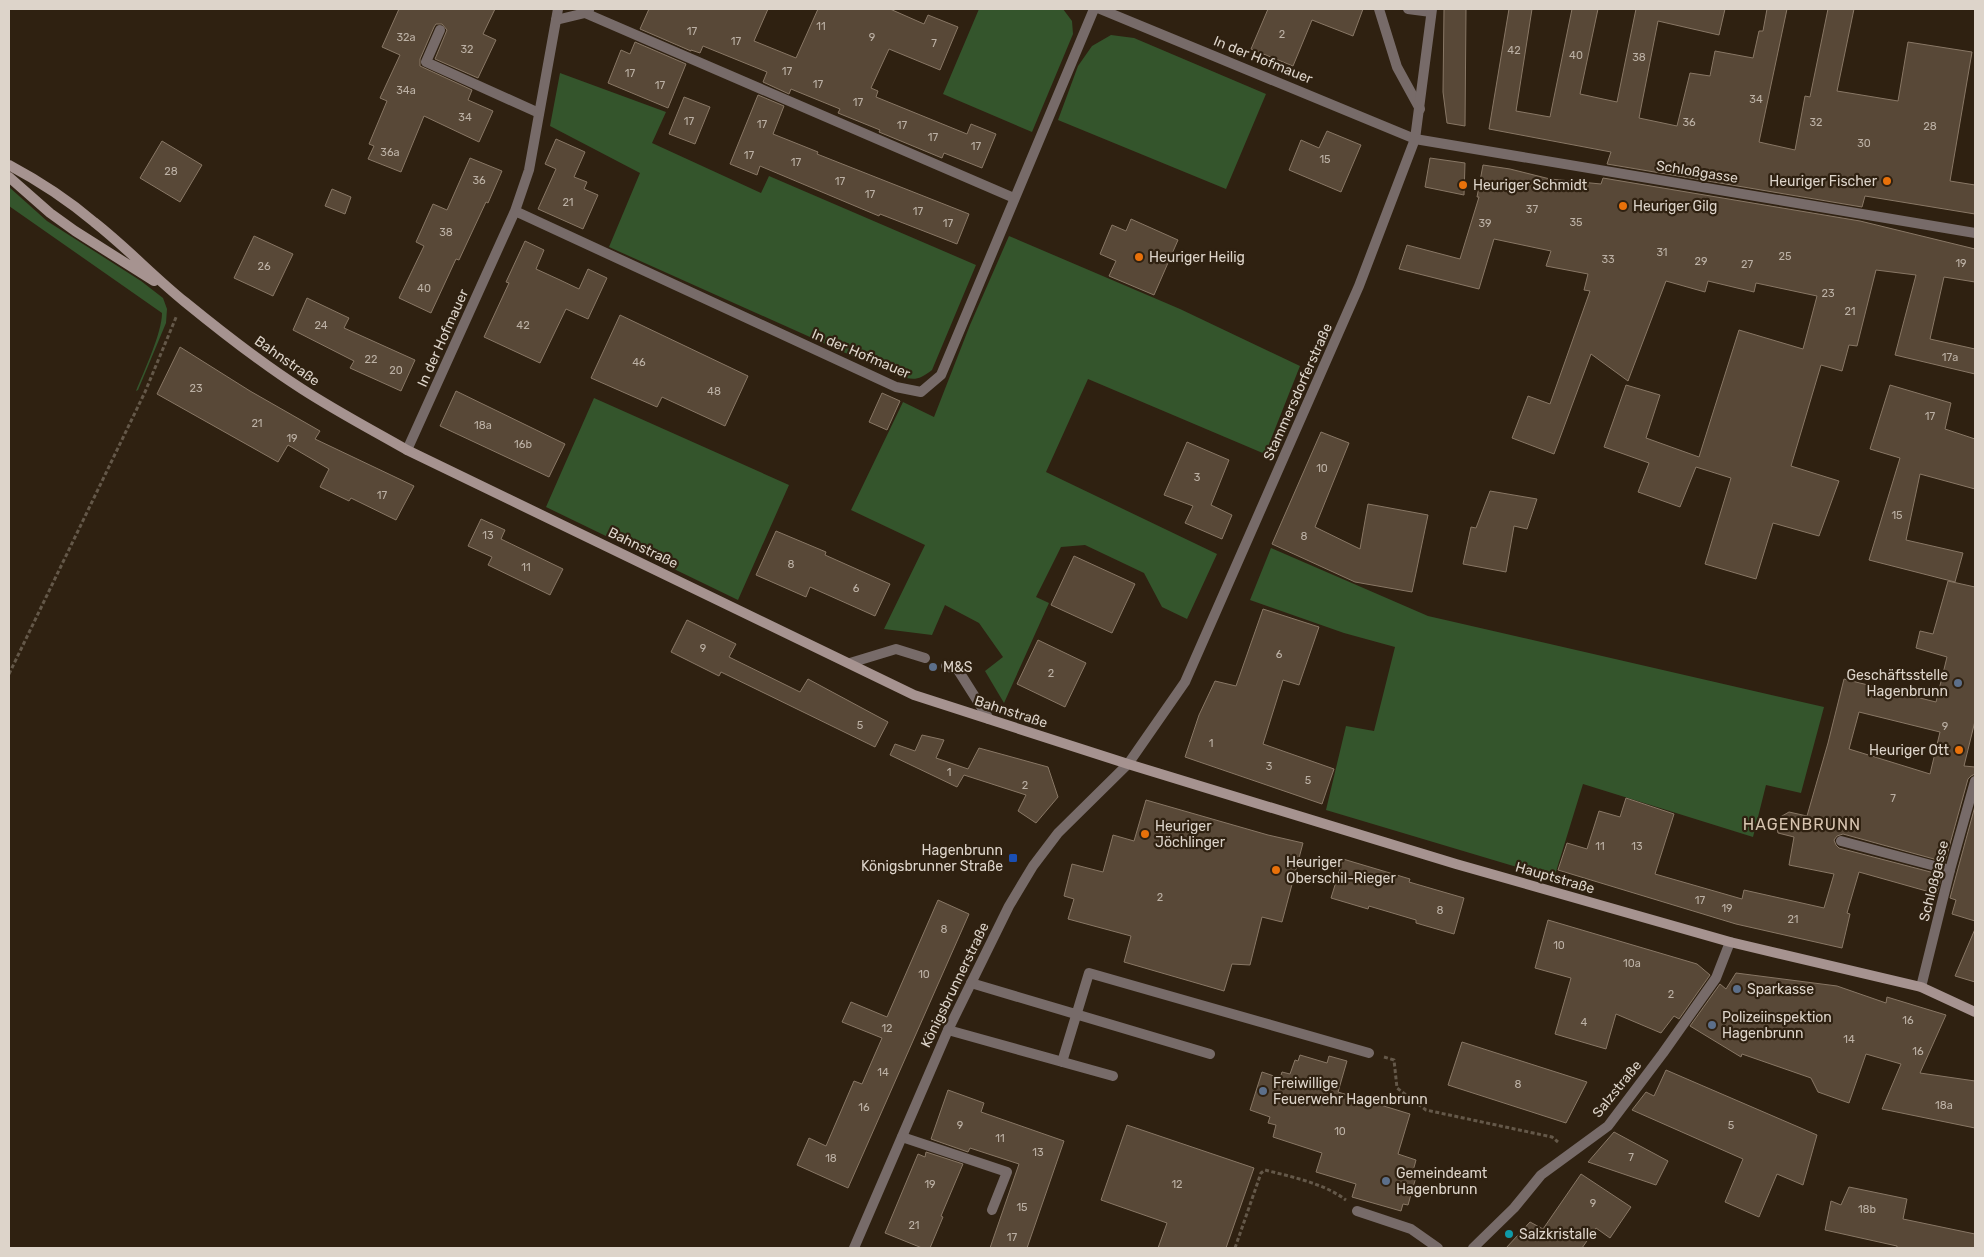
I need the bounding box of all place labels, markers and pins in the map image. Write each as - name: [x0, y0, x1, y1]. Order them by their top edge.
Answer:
- place label: Heuriger Fischer: [1769, 173, 1878, 190]
- marker: Heuriger Fischer: [1881, 175, 1893, 187]
- place label: Heuriger Schmidt: [1473, 177, 1588, 194]
- marker: Heuriger Schmidt: [1457, 179, 1469, 191]
- place label: Heuriger Gilg: [1633, 198, 1717, 215]
- marker: Heuriger Gilg: [1617, 200, 1629, 212]
- place label: Heuriger Heilig: [1149, 249, 1245, 266]
- marker: Heuriger Heilig: [1133, 251, 1145, 263]
- place label: M&S: [943, 659, 973, 676]
- marker: M&S: [927, 661, 939, 673]
- place label: Geschäftsstelle Hagenbrunn: [1846, 667, 1948, 700]
- marker: Geschäftsstelle Hagenbrunn: [1952, 677, 1964, 689]
- place label: Heuriger Ott: [1869, 742, 1950, 759]
- marker: Heuriger Ott: [1953, 744, 1965, 756]
- place label: Heuriger Jöchlinger: [1155, 818, 1226, 851]
- marker: Heuriger Jöchlinger: [1139, 828, 1151, 840]
- place label: Hagenbrunn Königsbrunner Straße: [861, 842, 1003, 875]
- marker: Hagenbrunn Königsbrunner Straße: [1007, 852, 1019, 864]
- place label: Heuriger Oberschil-Rieger: [1286, 854, 1396, 887]
- marker: Heuriger Oberschil-Rieger: [1270, 864, 1282, 876]
- place label: Sparkasse: [1747, 981, 1814, 998]
- marker: Sparkasse: [1731, 983, 1743, 995]
- place label: Polizeiinspektion Hagenbrunn: [1722, 1009, 1832, 1042]
- marker: Polizeiinspektion Hagenbrunn: [1706, 1019, 1718, 1031]
- place label: Freiwillige Feuerwehr Hagenbrunn: [1273, 1075, 1428, 1108]
- marker: Freiwillige Feuerwehr Hagenbrunn: [1257, 1085, 1269, 1097]
- place label: Gemeindeamt Hagenbrunn: [1396, 1165, 1488, 1198]
- marker: Gemeindeamt Hagenbrunn: [1380, 1175, 1392, 1187]
- place label: Salzkristalle: [1519, 1226, 1597, 1243]
- marker: Salzkristalle: [1503, 1228, 1515, 1240]

